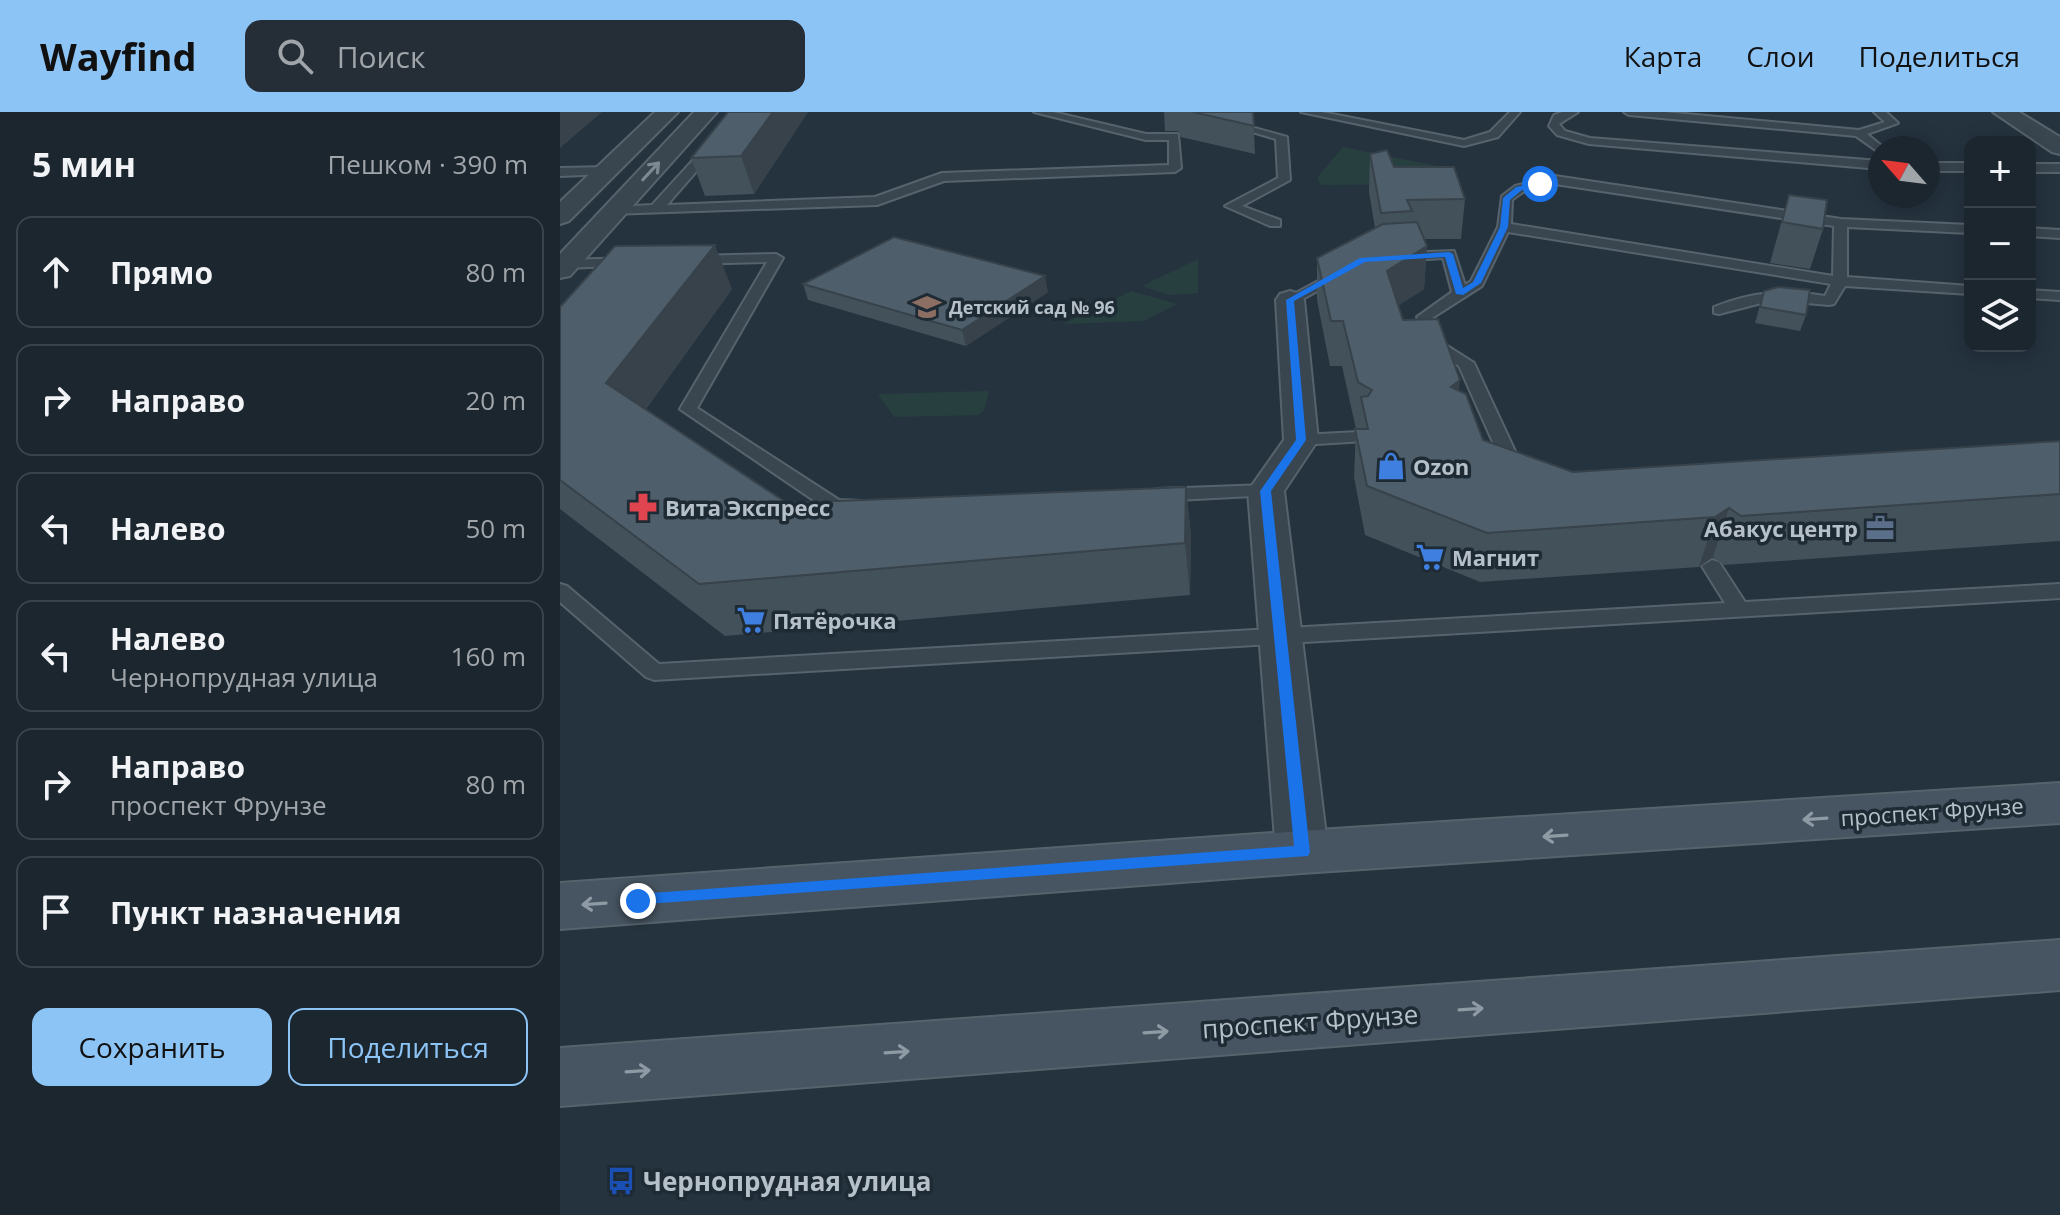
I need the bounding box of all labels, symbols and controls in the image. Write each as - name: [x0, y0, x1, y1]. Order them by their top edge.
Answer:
- search box: [245, 20, 805, 92]
- text: Wayfind: [40, 30, 197, 82]
- icon: search: [273, 34, 317, 78]
- text: Поиск: [337, 36, 425, 77]
- text: Карта: [1624, 37, 1702, 75]
- text: Слои: [1746, 37, 1815, 75]
- text: Поделиться: [1859, 37, 2020, 75]
- north arrow: [1868, 136, 1940, 208]
- map controls: [1964, 136, 2036, 352]
- button: +: [1964, 136, 2036, 208]
- text: 5 мин: [32, 141, 136, 187]
- text: Пешком · 390 m: [327, 146, 528, 182]
- one-way arrow: [641, 161, 660, 181]
- route start: [1522, 166, 1558, 202]
- button: −: [1964, 208, 2036, 280]
- icon: ahead: [34, 250, 78, 294]
- text: Прямо: [110, 252, 213, 293]
- text: 80 m: [465, 254, 526, 290]
- button: layers: [1964, 280, 2036, 352]
- school or university icon: Детский сад № 96: [912, 292, 942, 322]
- place label: Детский сад № 96: [949, 295, 1115, 319]
- icon: right: [34, 378, 78, 422]
- text: Направо: [110, 380, 245, 421]
- text: 20 m: [465, 382, 526, 418]
- shop icon: Ozon: [1376, 451, 1406, 481]
- place label: Ozon: [1413, 451, 1469, 481]
- pharmacy icon: Вита Экспресс: [628, 492, 658, 522]
- place label: Вита Экспресс: [665, 492, 830, 522]
- icon: left: [34, 506, 78, 550]
- text: Налево: [110, 508, 226, 549]
- text: 50 m: [465, 510, 526, 546]
- place label: Абакус центр: [1704, 513, 1858, 543]
- office icon: Абакус центр: [1865, 513, 1895, 543]
- supermarket icon: Магнит: [1415, 542, 1445, 572]
- place label: Магнит: [1452, 542, 1539, 572]
- supermarket icon: Пятёрочка: [736, 605, 766, 635]
- place label: Пятёрочка: [773, 605, 896, 635]
- text: Налево: [110, 618, 226, 659]
- icon: left: [34, 634, 78, 678]
- text: 160 m: [451, 638, 526, 674]
- text: Чернопрудная улица: [110, 659, 378, 695]
- text: Направо: [110, 746, 245, 787]
- icon: right: [34, 762, 78, 806]
- text: 80 m: [465, 766, 526, 802]
- text: проспект Фрунзе: [110, 787, 327, 823]
- street label: проспект Фрунзе: [1840, 790, 2024, 832]
- one-way arrow: [1802, 812, 1828, 827]
- one-way arrow: [1542, 828, 1569, 843]
- route end: [620, 883, 656, 919]
- icon: arrive: [34, 890, 78, 934]
- text: Пункт назначения: [110, 892, 402, 933]
- one-way arrow: [581, 897, 608, 912]
- street label: проспект Фрунзе: [1201, 995, 1419, 1047]
- one-way arrow: [1457, 1001, 1484, 1016]
- button: Сохранить: [32, 1008, 272, 1086]
- button: Поделиться: [288, 1008, 528, 1086]
- one-way arrow: [1142, 1024, 1169, 1039]
- one-way arrow: [883, 1044, 910, 1059]
- one-way arrow: [624, 1063, 651, 1078]
- place label: Чернопрудная улица: [643, 1163, 931, 1199]
- bus stop icon: Чернопрудная улица: [606, 1166, 636, 1196]

